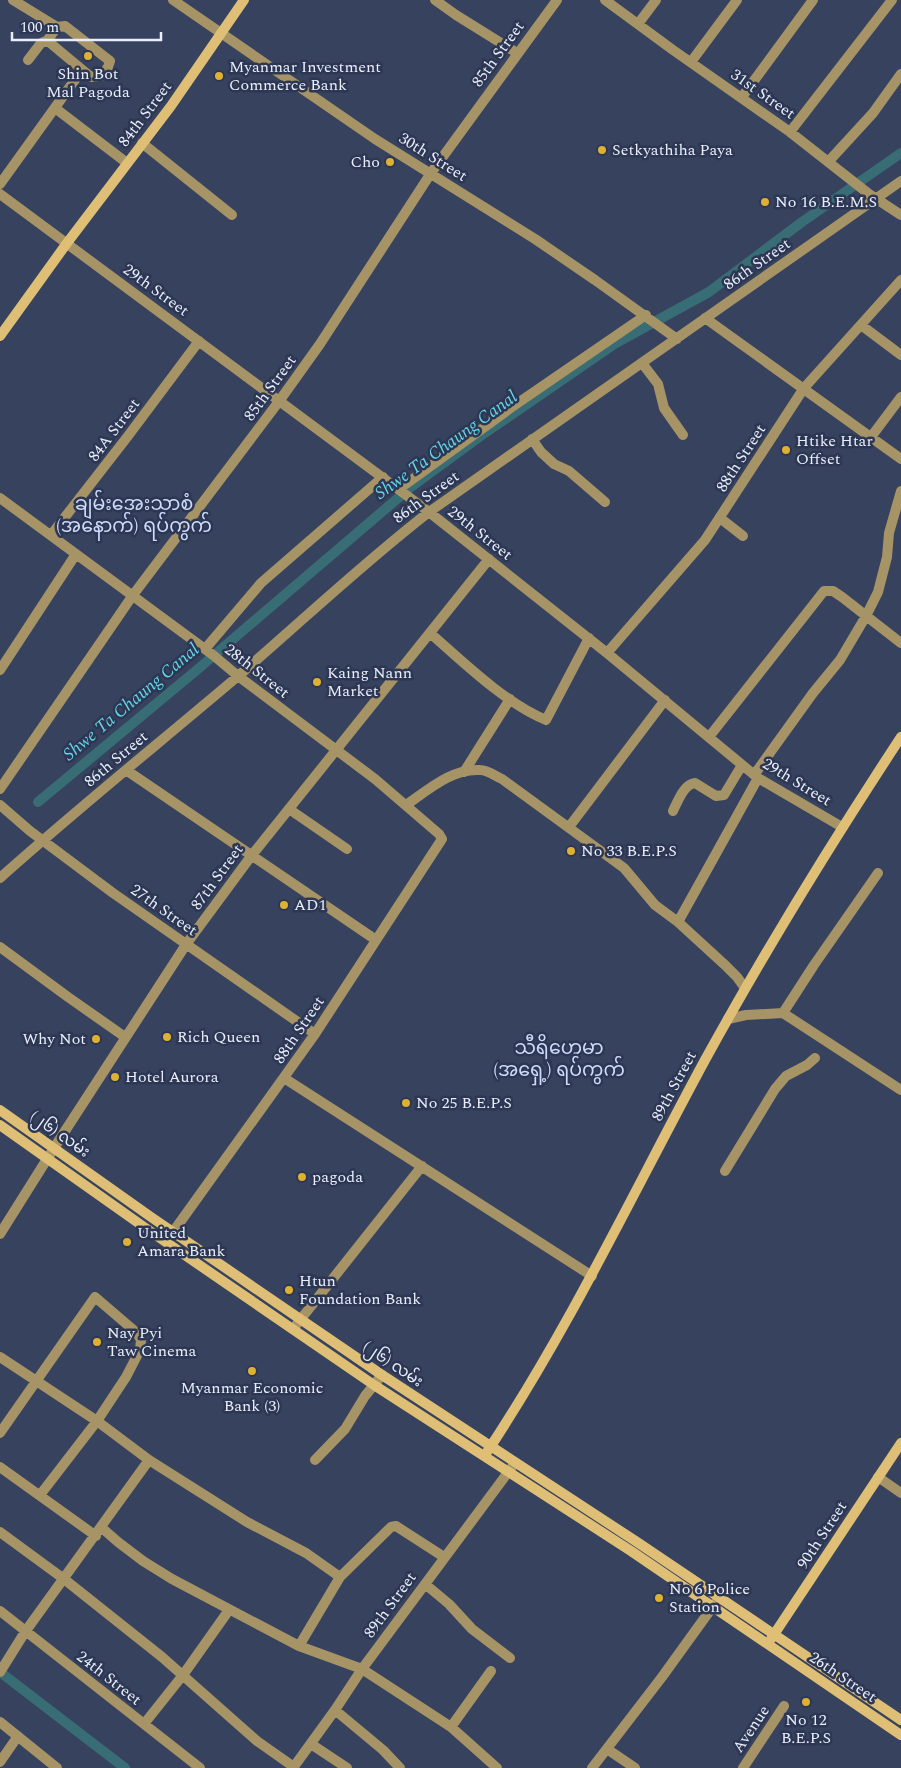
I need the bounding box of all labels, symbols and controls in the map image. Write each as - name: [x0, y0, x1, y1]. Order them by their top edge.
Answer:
- scale bar: [12, 10, 161, 42]
- text: 100 m: [20, 16, 59, 39]
- street label: 85th Street: [466, 16, 531, 92]
- marker: Shin Bot Mal Pagoda: [82, 50, 94, 62]
- place label: Myanmar Investment Commerce Bank: [229, 55, 381, 97]
- place label: Shin Bot Mal Pagoda: [46, 62, 130, 104]
- street label: 31st Street: [726, 63, 801, 125]
- marker: Myanmar Investment Commerce Bank: [213, 70, 225, 82]
- street label: 84th Street: [112, 76, 178, 152]
- street label: 30th Street: [394, 126, 472, 188]
- place label: Setkyathiha Paya: [612, 138, 733, 162]
- marker: Setkyathiha Paya: [596, 144, 608, 156]
- place label: Cho: [350, 150, 380, 174]
- marker: Cho: [384, 156, 396, 168]
- place label: No 16 B.E.M.S: [775, 190, 877, 214]
- marker: No 16 B.E.M.S: [759, 196, 771, 208]
- street label: 86th Street: [719, 232, 796, 296]
- street label: 29th Street: [118, 258, 194, 323]
- street label: 85th Street: [238, 350, 303, 426]
- water label: Shwe Ta Chaung Canal: [369, 384, 523, 506]
- street label: 84A Street: [82, 393, 146, 467]
- street label: 88th Street: [710, 419, 772, 497]
- place label: Htike Htar Offset: [796, 429, 873, 471]
- marker: Htike Htar Offset: [780, 444, 792, 456]
- street label: 86th Street: [388, 464, 464, 529]
- district label: ချမ်းအေးသာစံ (အနောက်) ရပ်ကွက်: [56, 489, 212, 541]
- street label: 29th Street: [442, 500, 518, 566]
- water label: Shwe Ta Chaung Canal: [57, 636, 205, 767]
- street label: 28th Street: [219, 638, 295, 704]
- place label: Kaing Nann Market: [327, 661, 412, 703]
- marker: Kaing Nann Market: [311, 676, 323, 688]
- street label: 86th Street: [79, 725, 153, 793]
- street label: 29th Street: [758, 752, 836, 812]
- street label: 87th Street: [185, 839, 250, 915]
- place label: No 33 B.E.P.S: [581, 839, 677, 863]
- marker: No 33 B.E.P.S: [565, 845, 577, 857]
- street label: 27th Street: [126, 878, 203, 942]
- place label: AD1: [294, 893, 326, 917]
- marker: AD1: [278, 899, 290, 911]
- street label: 88th Street: [268, 991, 331, 1069]
- place label: Rich Queen: [177, 1025, 260, 1049]
- place label: Why Not: [22, 1027, 86, 1051]
- marker: Rich Queen: [161, 1031, 173, 1043]
- marker: Why Not: [90, 1033, 102, 1045]
- district label: သီရိဟေမာ (အရှေ့) ရပ်ကွက်: [493, 1033, 625, 1086]
- street label: 89th Street: [645, 1046, 703, 1126]
- place label: Hotel Aurora: [125, 1065, 219, 1089]
- marker: Hotel Aurora: [109, 1071, 121, 1083]
- place label: No 25 B.E.P.S: [416, 1091, 512, 1115]
- marker: No 25 B.E.P.S: [400, 1097, 412, 1109]
- street label: (၂၆) လမ်း: [24, 1104, 95, 1164]
- place label: pagoda: [312, 1165, 363, 1189]
- marker: pagoda: [296, 1171, 308, 1183]
- place label: United Amara Bank: [137, 1221, 226, 1263]
- marker: United Amara Bank: [121, 1236, 133, 1248]
- place label: Htun Foundation Bank: [299, 1269, 421, 1311]
- marker: Htun Foundation Bank: [283, 1284, 295, 1296]
- place label: Nay Pyi Taw Cinema: [107, 1321, 196, 1363]
- street label: (၂၆) လမ်း: [357, 1335, 428, 1394]
- marker: Nay Pyi Taw Cinema: [91, 1336, 103, 1348]
- marker: Myanmar Economic Bank (3): [246, 1365, 258, 1377]
- place label: Myanmar Economic Bank (3): [180, 1376, 324, 1418]
- street label: 90th Street: [791, 1496, 853, 1574]
- street label: 89th Street: [358, 1567, 423, 1643]
- place label: No 6 Police Station: [669, 1577, 750, 1619]
- marker: No 6 Police Station: [653, 1592, 665, 1604]
- street label: 24th Street: [71, 1645, 147, 1711]
- street label: 26th Street: [804, 1646, 882, 1709]
- marker: No 12 B.E.P.S: [800, 1696, 812, 1708]
- street label: Avenue: [726, 1700, 776, 1758]
- place label: No 12 B.E.P.S: [781, 1708, 831, 1750]

